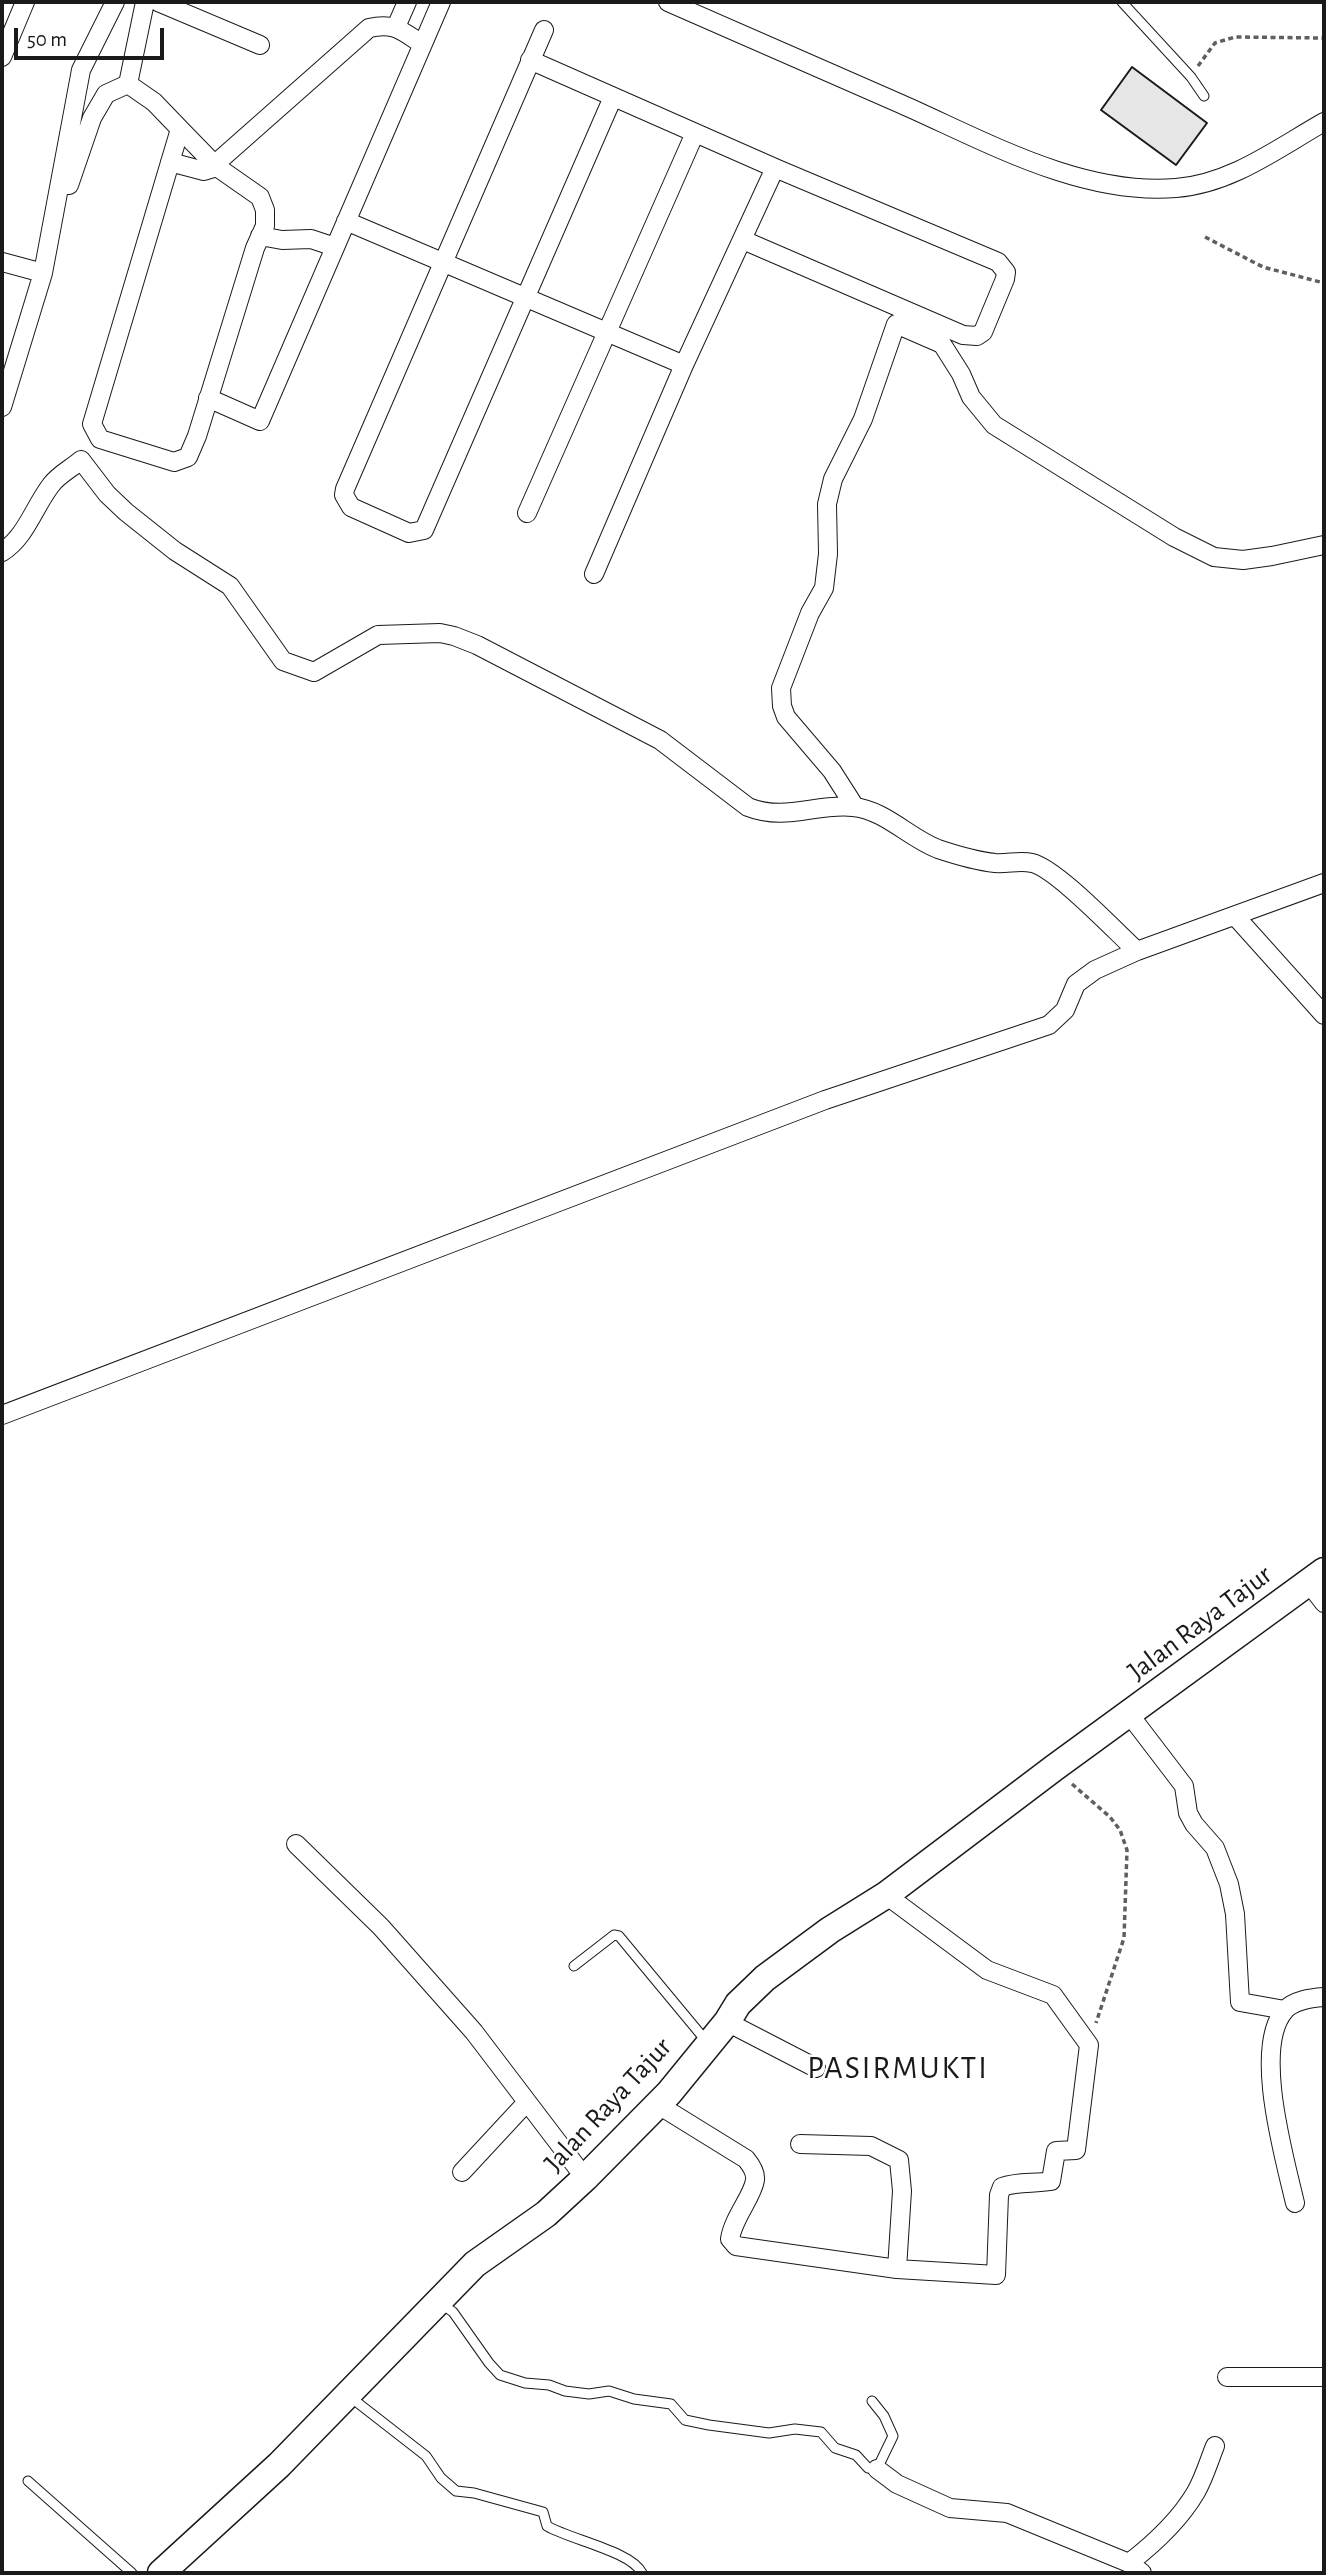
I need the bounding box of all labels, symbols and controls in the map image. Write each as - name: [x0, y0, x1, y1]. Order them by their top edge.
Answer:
- scale bar: [18, 14, 168, 58]
- text: 50 m: [27, 29, 67, 50]
- street label: Jalan Raya Tajur: [1121, 1558, 1279, 1688]
- street label: Jalan Raya Tajur: [537, 2031, 679, 2179]
- district label: PASIRMUKTI: [808, 2049, 988, 2087]

